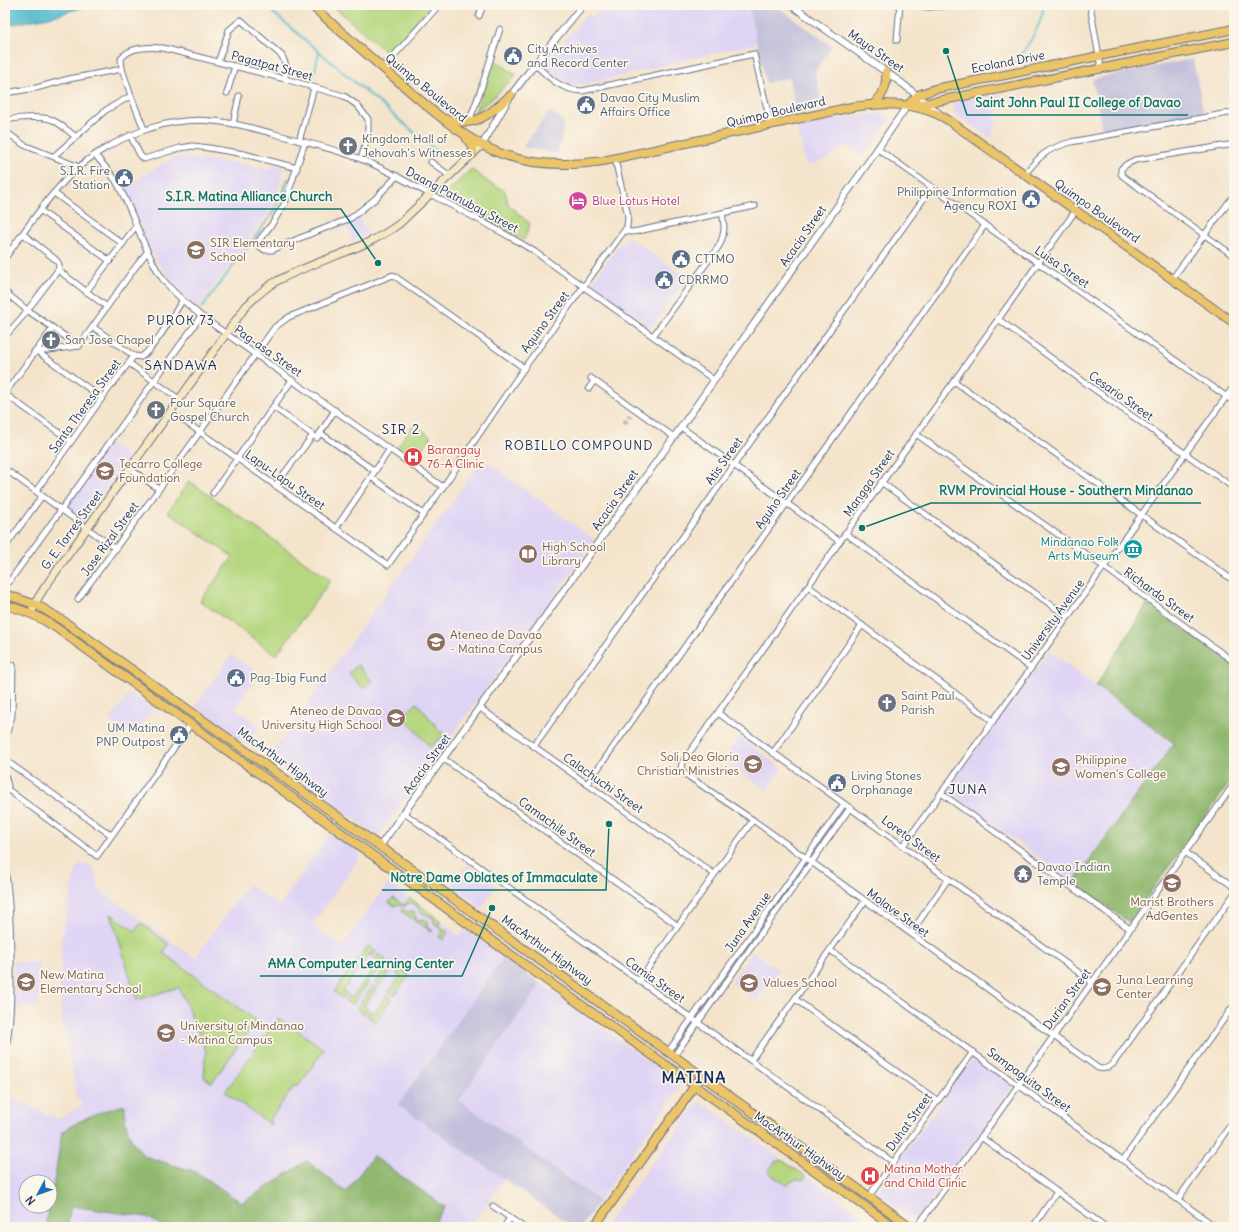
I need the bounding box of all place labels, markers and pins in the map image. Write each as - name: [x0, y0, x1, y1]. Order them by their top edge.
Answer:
- place label: City Archives and Record Center: [527, 41, 628, 70]
- public building icon: City Archives and Record Center: [502, 45, 524, 67]
- place label: Davao City Muslim Affairs Office: [600, 90, 700, 119]
- callout: Saint John Paul II College of Davao: [967, 90, 1188, 115]
- public building icon: Davao City Muslim Affairs Office: [575, 94, 597, 116]
- place label: Kingdom Hall of Jehovah's Witnesses: [362, 131, 472, 160]
- church icon: Kingdom Hall of Jehovah's Witnesses: [337, 135, 359, 157]
- place label: S.I.R. Fire Station: [60, 163, 110, 192]
- public building icon: S.I.R. Fire Station: [113, 167, 135, 189]
- callout: S.I.R. Matina Alliance Church: [158, 184, 341, 209]
- place label: Philippine Information Agency ROXI: [897, 184, 1017, 213]
- public building icon: Philippine Information Agency ROXI: [1020, 188, 1042, 210]
- hotel icon: Blue Lotus Hotel: [567, 190, 589, 212]
- place label: Blue Lotus Hotel: [592, 193, 680, 208]
- place label: SIR Elementary School: [210, 235, 295, 264]
- school or university icon: SIR Elementary School: [185, 239, 207, 261]
- public building icon: CTTMO: [670, 248, 692, 270]
- place label: CTTMO: [695, 251, 734, 266]
- public building icon: CDRRMO: [653, 269, 675, 291]
- place label: CDRRMO: [678, 272, 729, 287]
- church icon: San Jose Chapel: [40, 329, 62, 351]
- place label: San Jose Chapel: [65, 332, 154, 347]
- place label: Four Square Gospel Church: [170, 395, 249, 424]
- church icon: Four Square Gospel Church: [145, 399, 167, 421]
- place label: Barangay 76-A Clinic: [427, 442, 484, 471]
- hospital icon: Barangay 76-A Clinic: [402, 446, 424, 468]
- place label: Tecarro College Foundation: [119, 456, 203, 485]
- school or university icon: Tecarro College Foundation: [94, 460, 116, 482]
- callout: RVM Provincial House - Southern Mindanao: [931, 478, 1201, 503]
- place label: Mindanao Folk Arts Museum: [1041, 534, 1119, 563]
- museum icon: Mindanao Folk Arts Museum: [1122, 538, 1144, 560]
- place label: High School Library: [542, 539, 606, 568]
- library icon: High School Library: [517, 543, 539, 565]
- place label: Ateneo de Davao - Matina Campus: [450, 627, 542, 656]
- school or university icon: Ateneo de Davao - Matina Campus: [425, 631, 447, 653]
- public building icon: Pag-Ibig Fund: [225, 667, 247, 689]
- place label: Pag-Ibig Fund: [250, 670, 327, 685]
- place label: Saint Paul Parish: [901, 688, 954, 717]
- church icon: Saint Paul Parish: [876, 692, 898, 714]
- place label: Ateneo de Davao University High School: [262, 703, 382, 732]
- school or university icon: Ateneo de Davao University High School: [385, 707, 407, 729]
- place label: UM Matina PNP Outpost: [96, 720, 165, 749]
- public building icon: UM Matina PNP Outpost: [168, 724, 190, 746]
- place label: Soli Deo Gloria Christian Ministries: [637, 749, 739, 778]
- place label: Philippine Women's College: [1075, 752, 1166, 781]
- school or university icon: Soli Deo Gloria Christian Ministries: [742, 753, 764, 775]
- school or university icon: Philippine Women's College: [1050, 756, 1072, 778]
- place label: Living Stones Orphanage: [851, 768, 921, 797]
- public building icon: Living Stones Orphanage: [826, 772, 848, 794]
- place label: Davao Indian Temple: [1037, 859, 1110, 888]
- temple icon: Davao Indian Temple: [1012, 863, 1034, 885]
- callout: Notre Dame Oblates of Immaculate: [382, 865, 606, 890]
- school or university icon: Marist Brothers AdGentes: [1161, 872, 1183, 894]
- place label: Marist Brothers AdGentes: [1130, 894, 1214, 923]
- callout: AMA Computer Learning Center: [260, 951, 462, 976]
- place label: New Matina Elementary School: [40, 967, 141, 996]
- school or university icon: New Matina Elementary School: [15, 971, 37, 993]
- school or university icon: Values School: [738, 972, 760, 994]
- place label: Juna Learning Center: [1116, 972, 1193, 1001]
- place label: Values School: [763, 975, 837, 990]
- school or university icon: Juna Learning Center: [1091, 976, 1113, 998]
- place label: University of Mindanao - Matina Campus: [180, 1018, 304, 1047]
- school or university icon: University of Mindanao - Matina Campus: [155, 1022, 177, 1044]
- place label: Matina Mother and Child Clinic: [884, 1161, 967, 1190]
- hospital icon: Matina Mother and Child Clinic: [859, 1165, 881, 1187]

